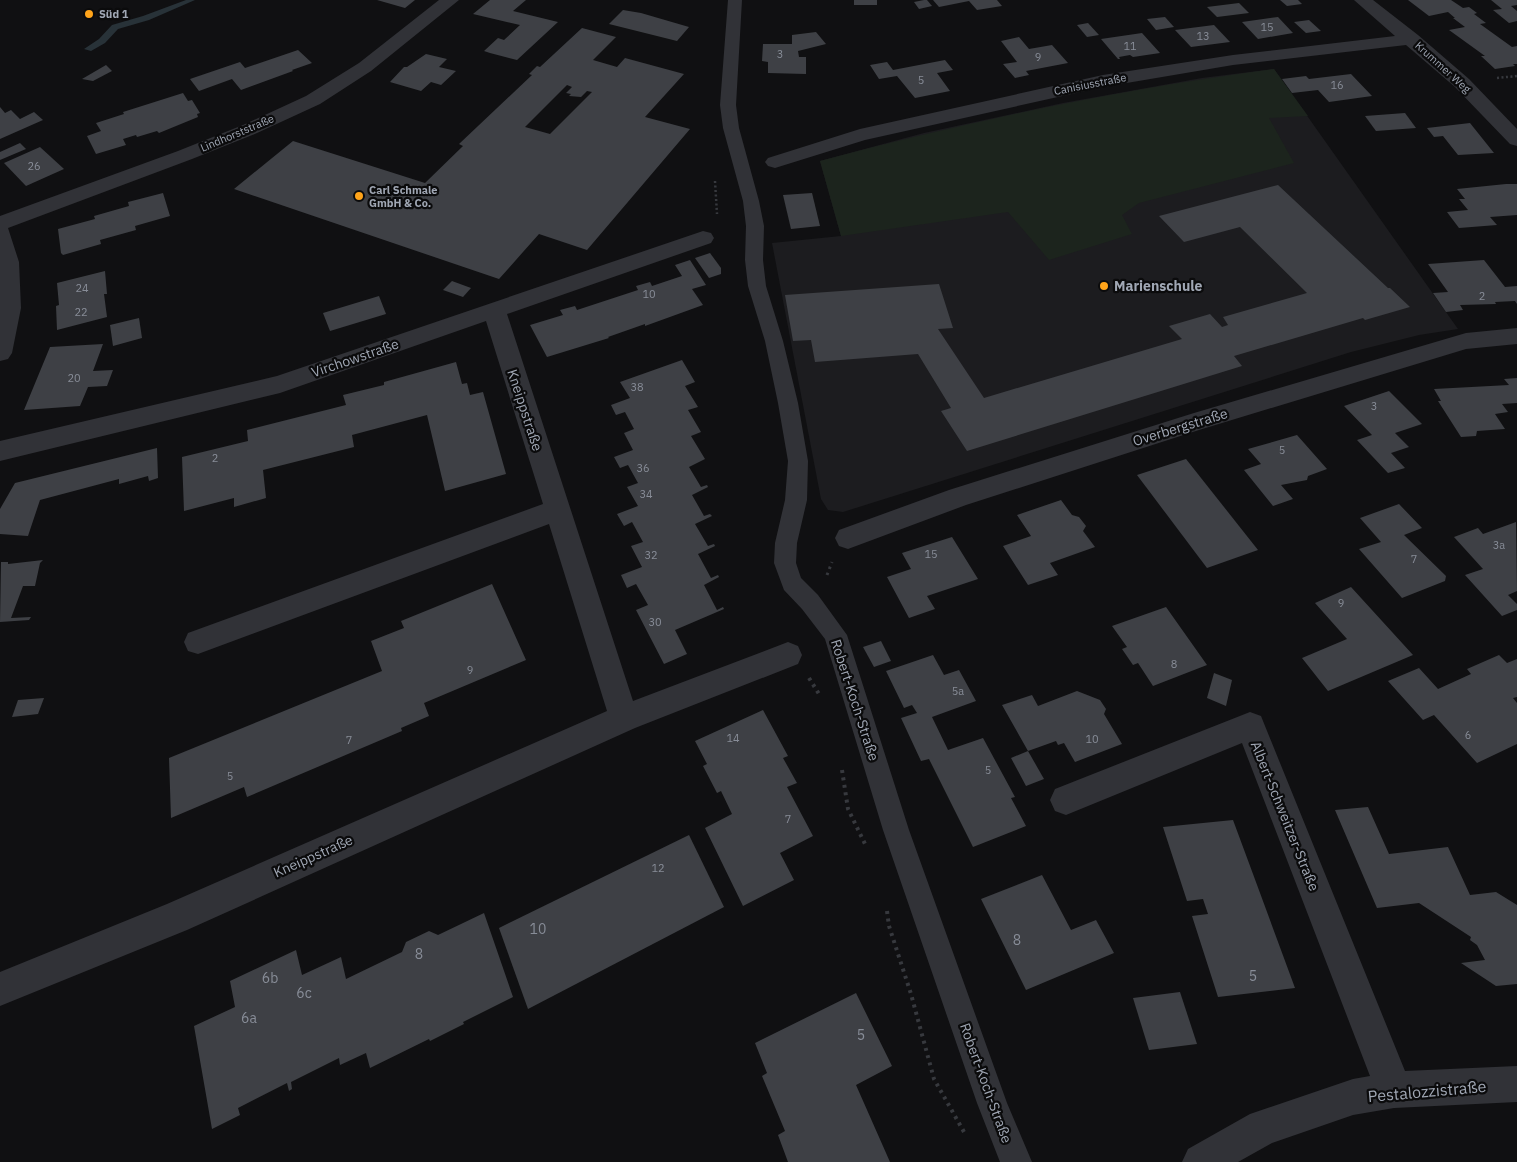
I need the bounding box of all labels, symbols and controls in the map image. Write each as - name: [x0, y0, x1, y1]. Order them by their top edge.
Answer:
- place label: Süd 1: [99, 7, 129, 21]
- marker: Süd 1: [83, 8, 95, 20]
- house number: 15: [1260, 20, 1274, 34]
- house number: 13: [1196, 29, 1210, 43]
- street label: Krummer Weg: [1412, 38, 1474, 96]
- house number: 11: [1123, 39, 1137, 53]
- house number: 3: [777, 47, 783, 61]
- house number: 9: [1035, 50, 1041, 64]
- street label: Canisiusstraße: [1053, 70, 1127, 98]
- house number: 5: [918, 73, 924, 87]
- house number: 16: [1330, 78, 1344, 92]
- street label: Lindhorststraße: [198, 111, 276, 155]
- house number: 26: [27, 159, 41, 173]
- place label: Carl Schmale GmbH & Co.: [369, 183, 438, 210]
- marker: Carl Schmale GmbH & Co.: [353, 190, 365, 202]
- place label: Marienschule: [1114, 277, 1203, 295]
- marker: Marienschule: [1098, 280, 1110, 292]
- house number: 24: [75, 281, 89, 295]
- house number: 10: [642, 287, 656, 301]
- house number: 2: [1479, 289, 1485, 303]
- house number: 22: [74, 305, 88, 319]
- street label: Virchowstraße: [309, 335, 401, 381]
- street label: Kneippstraße: [503, 367, 547, 453]
- house number: 20: [67, 371, 81, 385]
- house number: 38: [630, 380, 644, 394]
- house number: 3: [1371, 399, 1377, 413]
- street label: Overbergstraße: [1130, 404, 1230, 450]
- house number: 5: [1279, 443, 1285, 457]
- house number: 2: [212, 451, 218, 465]
- house number: 36: [636, 461, 650, 475]
- house number: 34: [639, 487, 653, 501]
- house number: 3a: [1493, 538, 1505, 552]
- house number: 15: [924, 547, 938, 561]
- house number: 32: [644, 548, 658, 562]
- house number: 7: [1411, 552, 1417, 566]
- house number: 9: [1338, 596, 1344, 610]
- house number: 30: [648, 615, 662, 629]
- street label: Robert-Koch-Straße: [827, 637, 883, 763]
- house number: 8: [1171, 657, 1177, 671]
- house number: 9: [467, 663, 473, 677]
- house number: 5a: [952, 684, 964, 698]
- house number: 6: [1465, 728, 1471, 742]
- house number: 14: [726, 731, 740, 745]
- house number: 10: [1085, 732, 1099, 746]
- house number: 7: [346, 733, 352, 747]
- street label: Albert-Schweitzer-Straße: [1247, 738, 1323, 894]
- house number: 5: [985, 763, 991, 777]
- house number: 5: [227, 769, 233, 783]
- house number: 7: [785, 812, 791, 826]
- street label: Kneippstraße: [271, 830, 356, 881]
- house number: 12: [651, 861, 665, 875]
- house number: 10: [530, 920, 546, 938]
- house number: 8: [1013, 931, 1021, 949]
- house number: 8: [415, 945, 423, 963]
- house number: 5: [1249, 967, 1257, 985]
- house number: 6b: [262, 969, 278, 987]
- house number: 6c: [296, 984, 312, 1002]
- house number: 6a: [241, 1009, 257, 1027]
- street label: Robert-Koch-Straße: [956, 1020, 1016, 1146]
- house number: 5: [857, 1026, 865, 1044]
- street label: Pestalozzistraße: [1367, 1076, 1487, 1106]

